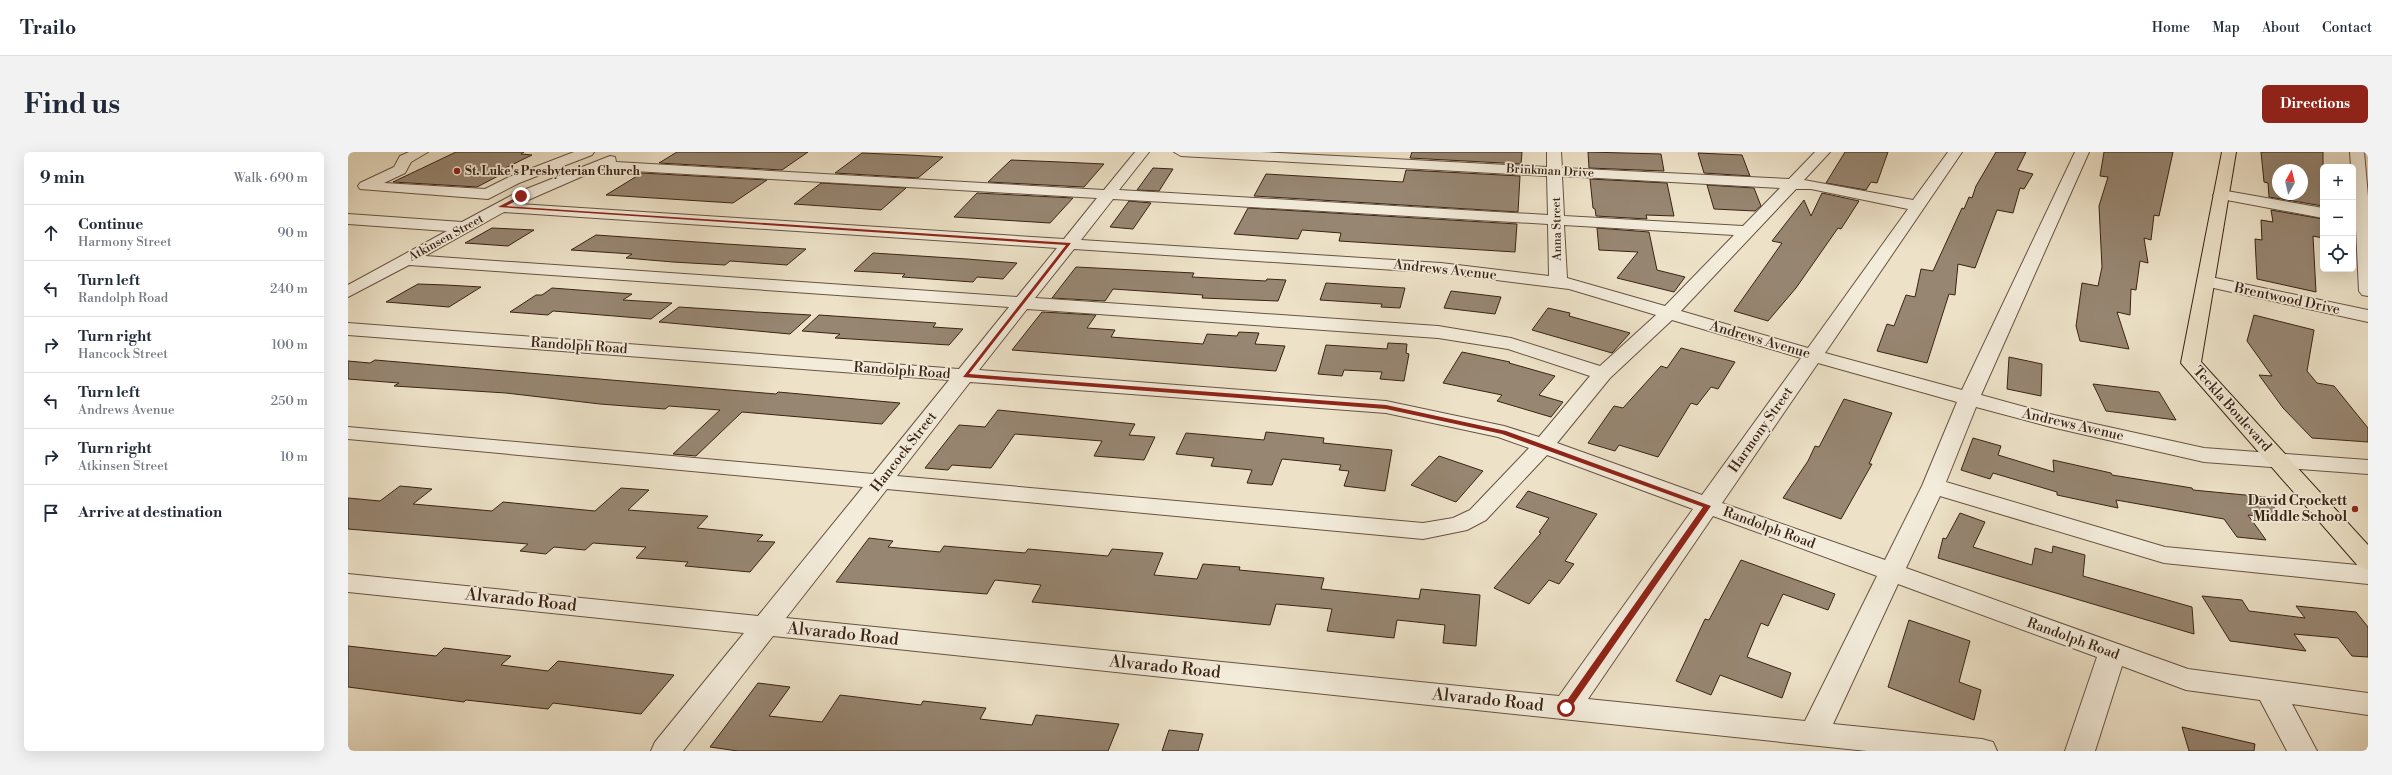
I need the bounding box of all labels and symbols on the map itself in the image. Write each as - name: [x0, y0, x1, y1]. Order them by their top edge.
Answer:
- street label: Brinkman Drive: [1505, 161, 1594, 181]
- place label: St. Luke's Presbyterian Church: [465, 164, 640, 179]
- north arrow: [2272, 164, 2308, 200]
- marker: St. Luke's Presbyterian Church: [452, 166, 462, 176]
- route end: [512, 187, 530, 205]
- street label: Anna Street: [1549, 196, 1565, 262]
- street label: Atkinsen Street: [405, 211, 487, 265]
- street label: Andrews Avenue: [1391, 256, 1498, 284]
- street label: Brentwood Drive: [2231, 279, 2342, 319]
- street label: Andrews Avenue: [1707, 317, 1812, 363]
- street label: Randolph Road: [530, 334, 628, 358]
- street label: Randolph Road: [853, 359, 951, 383]
- street label: Teckla Boulevard: [2189, 363, 2275, 456]
- street label: Harmony Street: [1725, 384, 1797, 476]
- street label: Andrews Avenue: [2019, 404, 2126, 445]
- street label: Hancock Street: [867, 408, 941, 496]
- place label: David Crockett Middle School: [2248, 492, 2348, 526]
- street label: Randolph Road: [1720, 503, 1818, 553]
- marker: David Crockett Middle School: [2350, 504, 2360, 514]
- street label: Alvarado Road: [463, 583, 578, 617]
- street label: Randolph Road: [2024, 614, 2122, 664]
- street label: Alvarado Road: [785, 617, 900, 651]
- street label: Alvarado Road: [1107, 650, 1222, 684]
- street label: Alvarado Road: [1430, 683, 1545, 717]
- route start: [1557, 699, 1575, 717]

